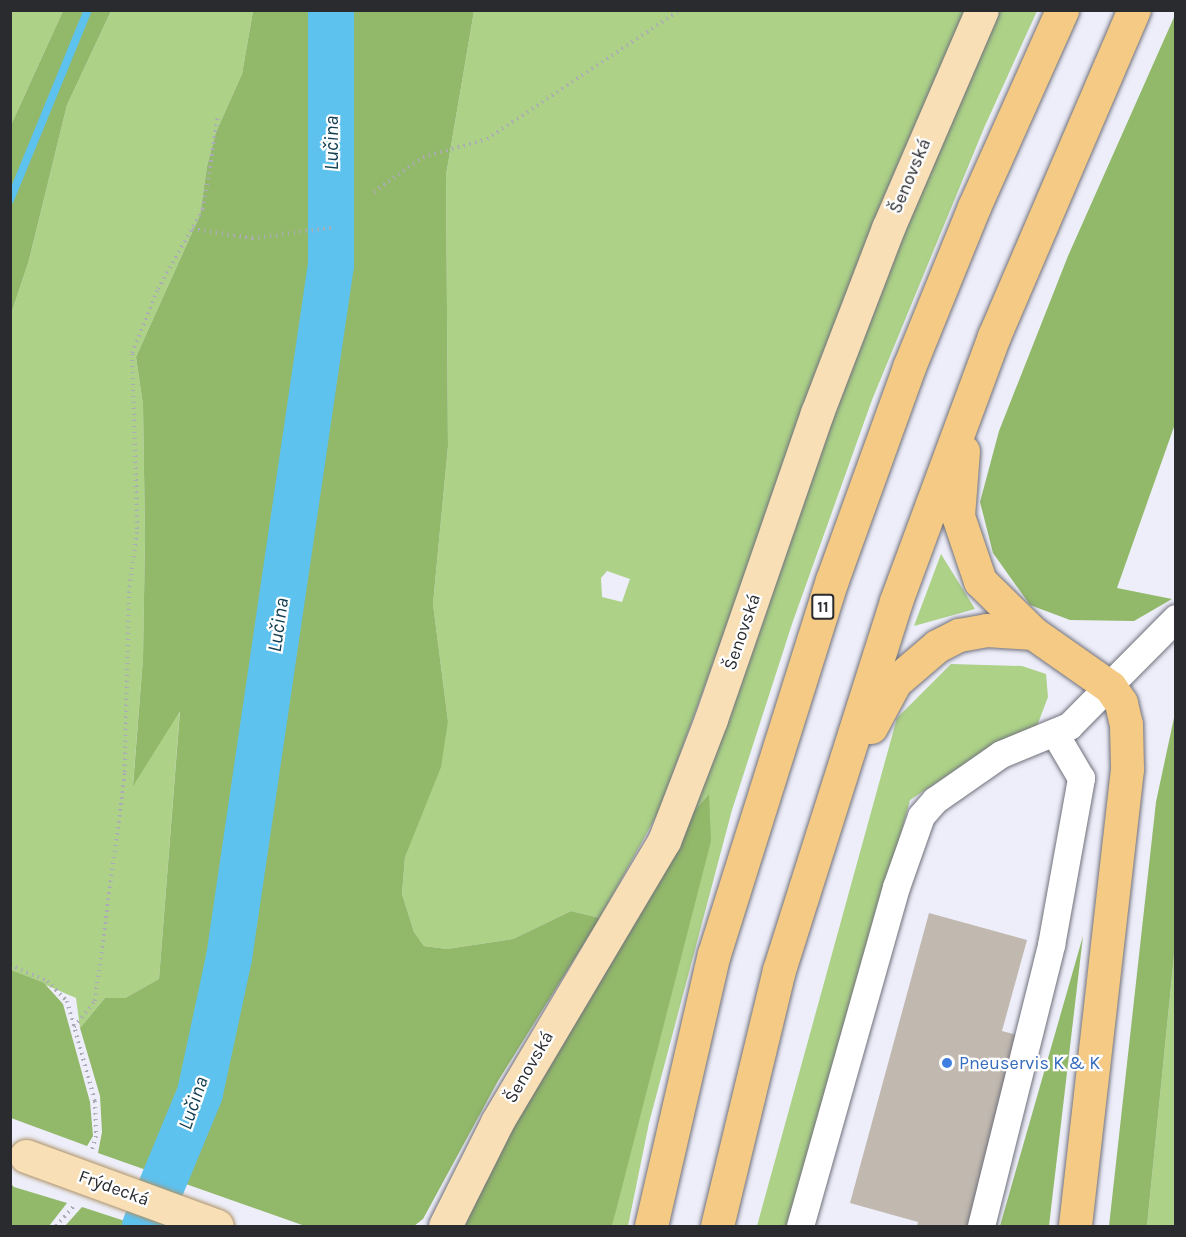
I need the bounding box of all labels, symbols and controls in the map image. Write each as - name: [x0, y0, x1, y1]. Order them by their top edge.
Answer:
- water label: Lučina: [319, 116, 343, 170]
- street label: Šenovská: [885, 135, 935, 217]
- street label: Šenovská: [719, 591, 765, 673]
- road number: 11: [811, 594, 835, 620]
- water label: Lučina: [262, 596, 294, 654]
- street label: Šenovská: [500, 1027, 558, 1107]
- place label: Pneuservis K & K: [959, 1052, 1100, 1074]
- marker: Pneuservis K & K: [940, 1056, 954, 1070]
- water label: Lučina: [173, 1073, 213, 1133]
- street label: Frýdecká: [76, 1165, 152, 1211]

